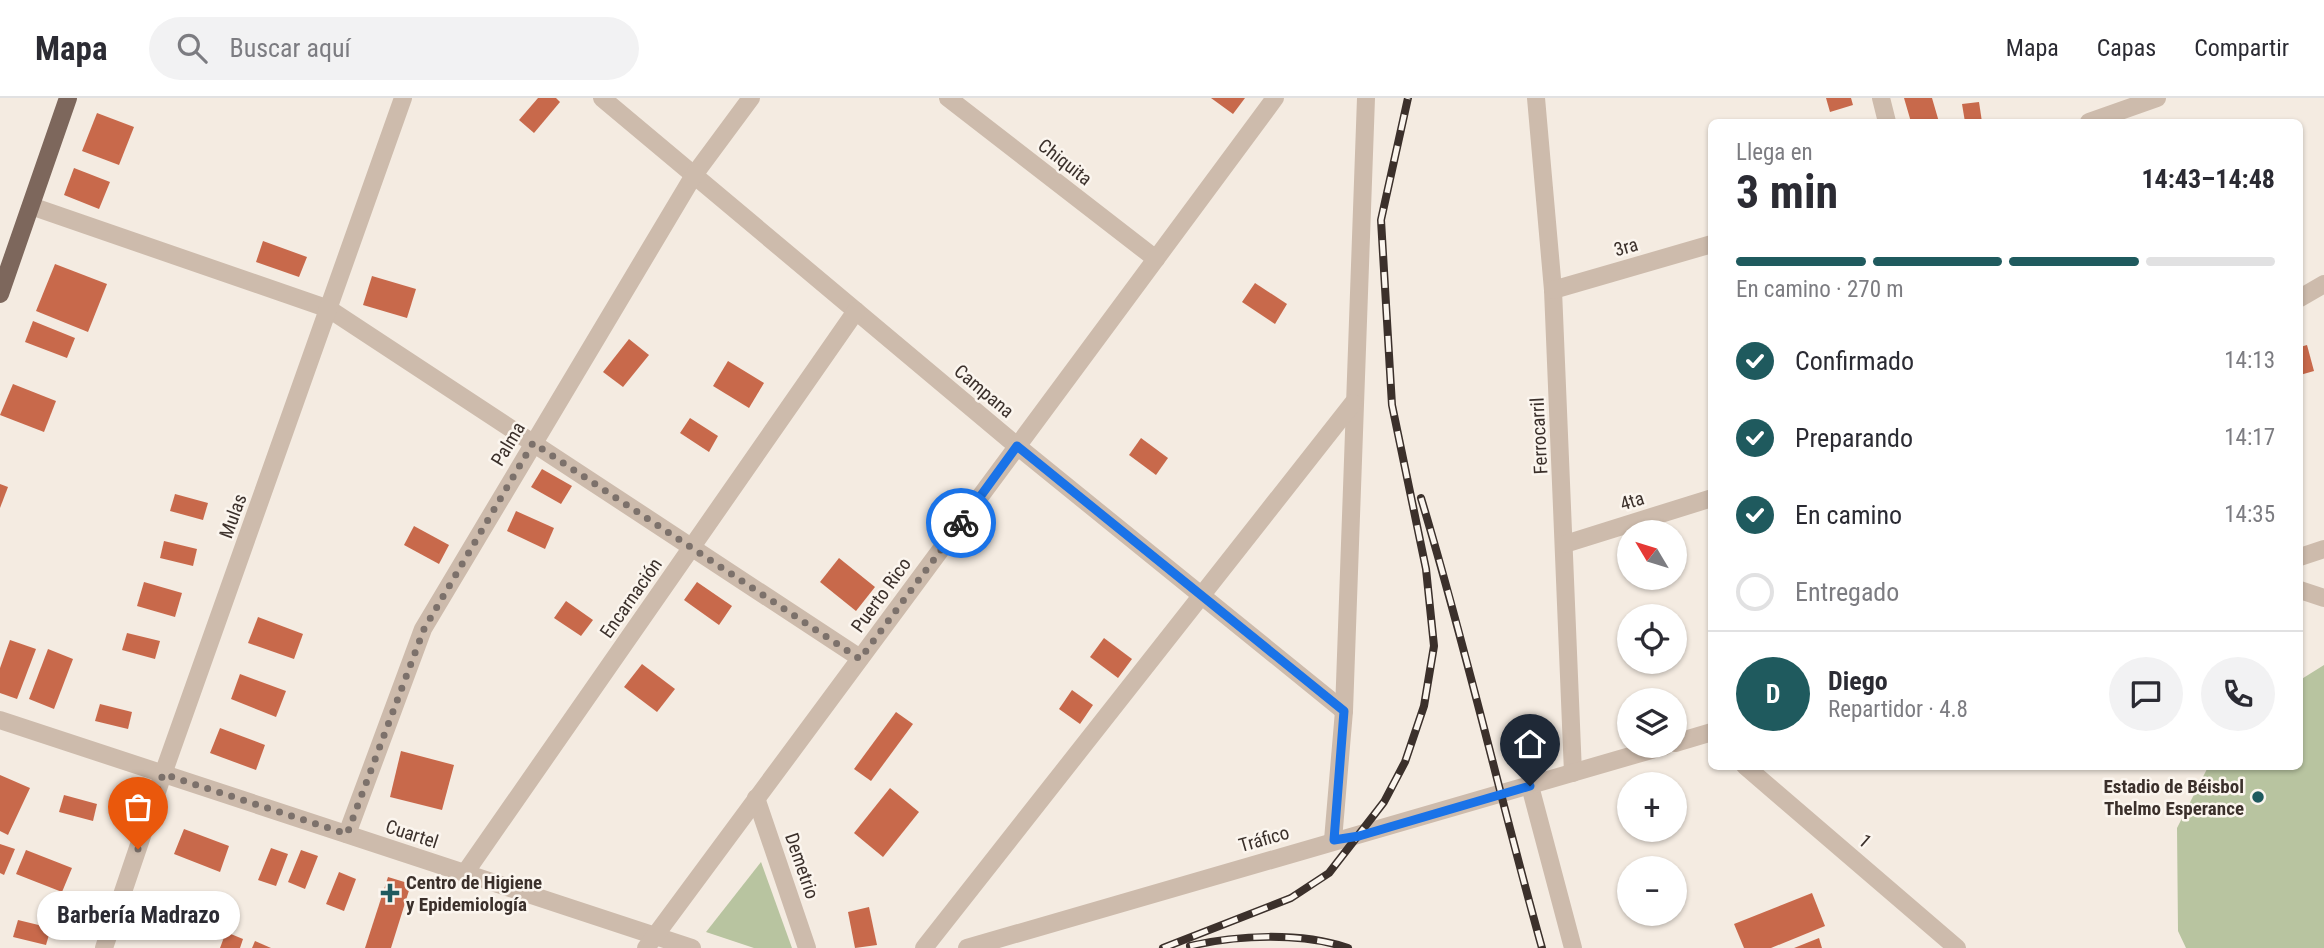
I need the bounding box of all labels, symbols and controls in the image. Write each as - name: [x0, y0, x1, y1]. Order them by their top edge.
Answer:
- search box: [149, 17, 639, 80]
- text: Mapa: [35, 29, 107, 68]
- icon: search: [173, 29, 211, 67]
- text: Buscar aquí: [229, 33, 351, 63]
- text: Mapa: [2006, 34, 2059, 62]
- text: Capas: [2097, 34, 2156, 62]
- text: Compartir: [2194, 34, 2289, 62]
- street label: Chiquita: [1033, 134, 1097, 190]
- text: Llega en: [1736, 139, 1813, 166]
- text: 14:43–14:48: [2141, 164, 2275, 194]
- text: 3 min: [1736, 165, 1838, 219]
- street label: 3ra: [1611, 233, 1641, 261]
- text: En camino · 270 m: [1736, 276, 1904, 303]
- icon: check: [1736, 342, 1774, 380]
- text: Confirmado: [1795, 346, 1914, 376]
- text: 14:13: [2224, 347, 2275, 374]
- street label: Campana: [949, 359, 1019, 423]
- street label: Ferrocarril: [1526, 397, 1552, 475]
- street label: Palma: [486, 418, 530, 470]
- icon: check: [1736, 419, 1774, 457]
- text: Preparando: [1795, 423, 1913, 453]
- text: 14:17: [2224, 424, 2275, 451]
- street label: 4ta: [1617, 486, 1647, 516]
- courier: [926, 488, 996, 558]
- street label: Mulas: [214, 491, 252, 541]
- icon: check: [1736, 496, 1774, 534]
- text: En camino: [1795, 500, 1902, 530]
- text: 14:35: [2224, 501, 2275, 528]
- icon: bike: [942, 504, 980, 542]
- north arrow: [1617, 520, 1687, 590]
- map controls: [1617, 520, 1687, 926]
- street label: Puerto Rico: [846, 553, 916, 637]
- street label: Encarnación: [595, 554, 667, 642]
- text: Entregado: [1795, 577, 1899, 607]
- button: locate: [1617, 604, 1687, 674]
- button: chat: [2109, 657, 2183, 731]
- button: phone: [2201, 657, 2275, 731]
- text: Diego: [1828, 666, 1888, 696]
- text: D: [1766, 679, 1780, 709]
- button: layers: [1617, 688, 1687, 758]
- text: Repartidor · 4.8: [1828, 696, 1968, 723]
- pin: [1500, 714, 1560, 786]
- icon: home: [1511, 725, 1549, 763]
- button: +: [1617, 772, 1687, 842]
- place label: Estadio de Béisbol Thelmo Esperance: [2104, 775, 2244, 820]
- pin: [108, 777, 168, 849]
- icon: bag: [119, 788, 157, 826]
- marker: Estadio de Béisbol Thelmo Esperance: [2250, 789, 2266, 805]
- street label: Cuartel: [383, 815, 441, 853]
- street label: Tráfico: [1236, 821, 1292, 857]
- street label: 1: [1854, 829, 1876, 853]
- street label: Demetrio: [780, 830, 824, 902]
- button: −: [1617, 856, 1687, 926]
- place label: Centro de Higiene y Epidemiología: [406, 871, 542, 916]
- marker: Centro de Higiene y Epidemiología: [380, 883, 400, 903]
- callout: Barbería Madrazo: [37, 891, 240, 940]
- text: Barbería Madrazo: [57, 902, 220, 929]

